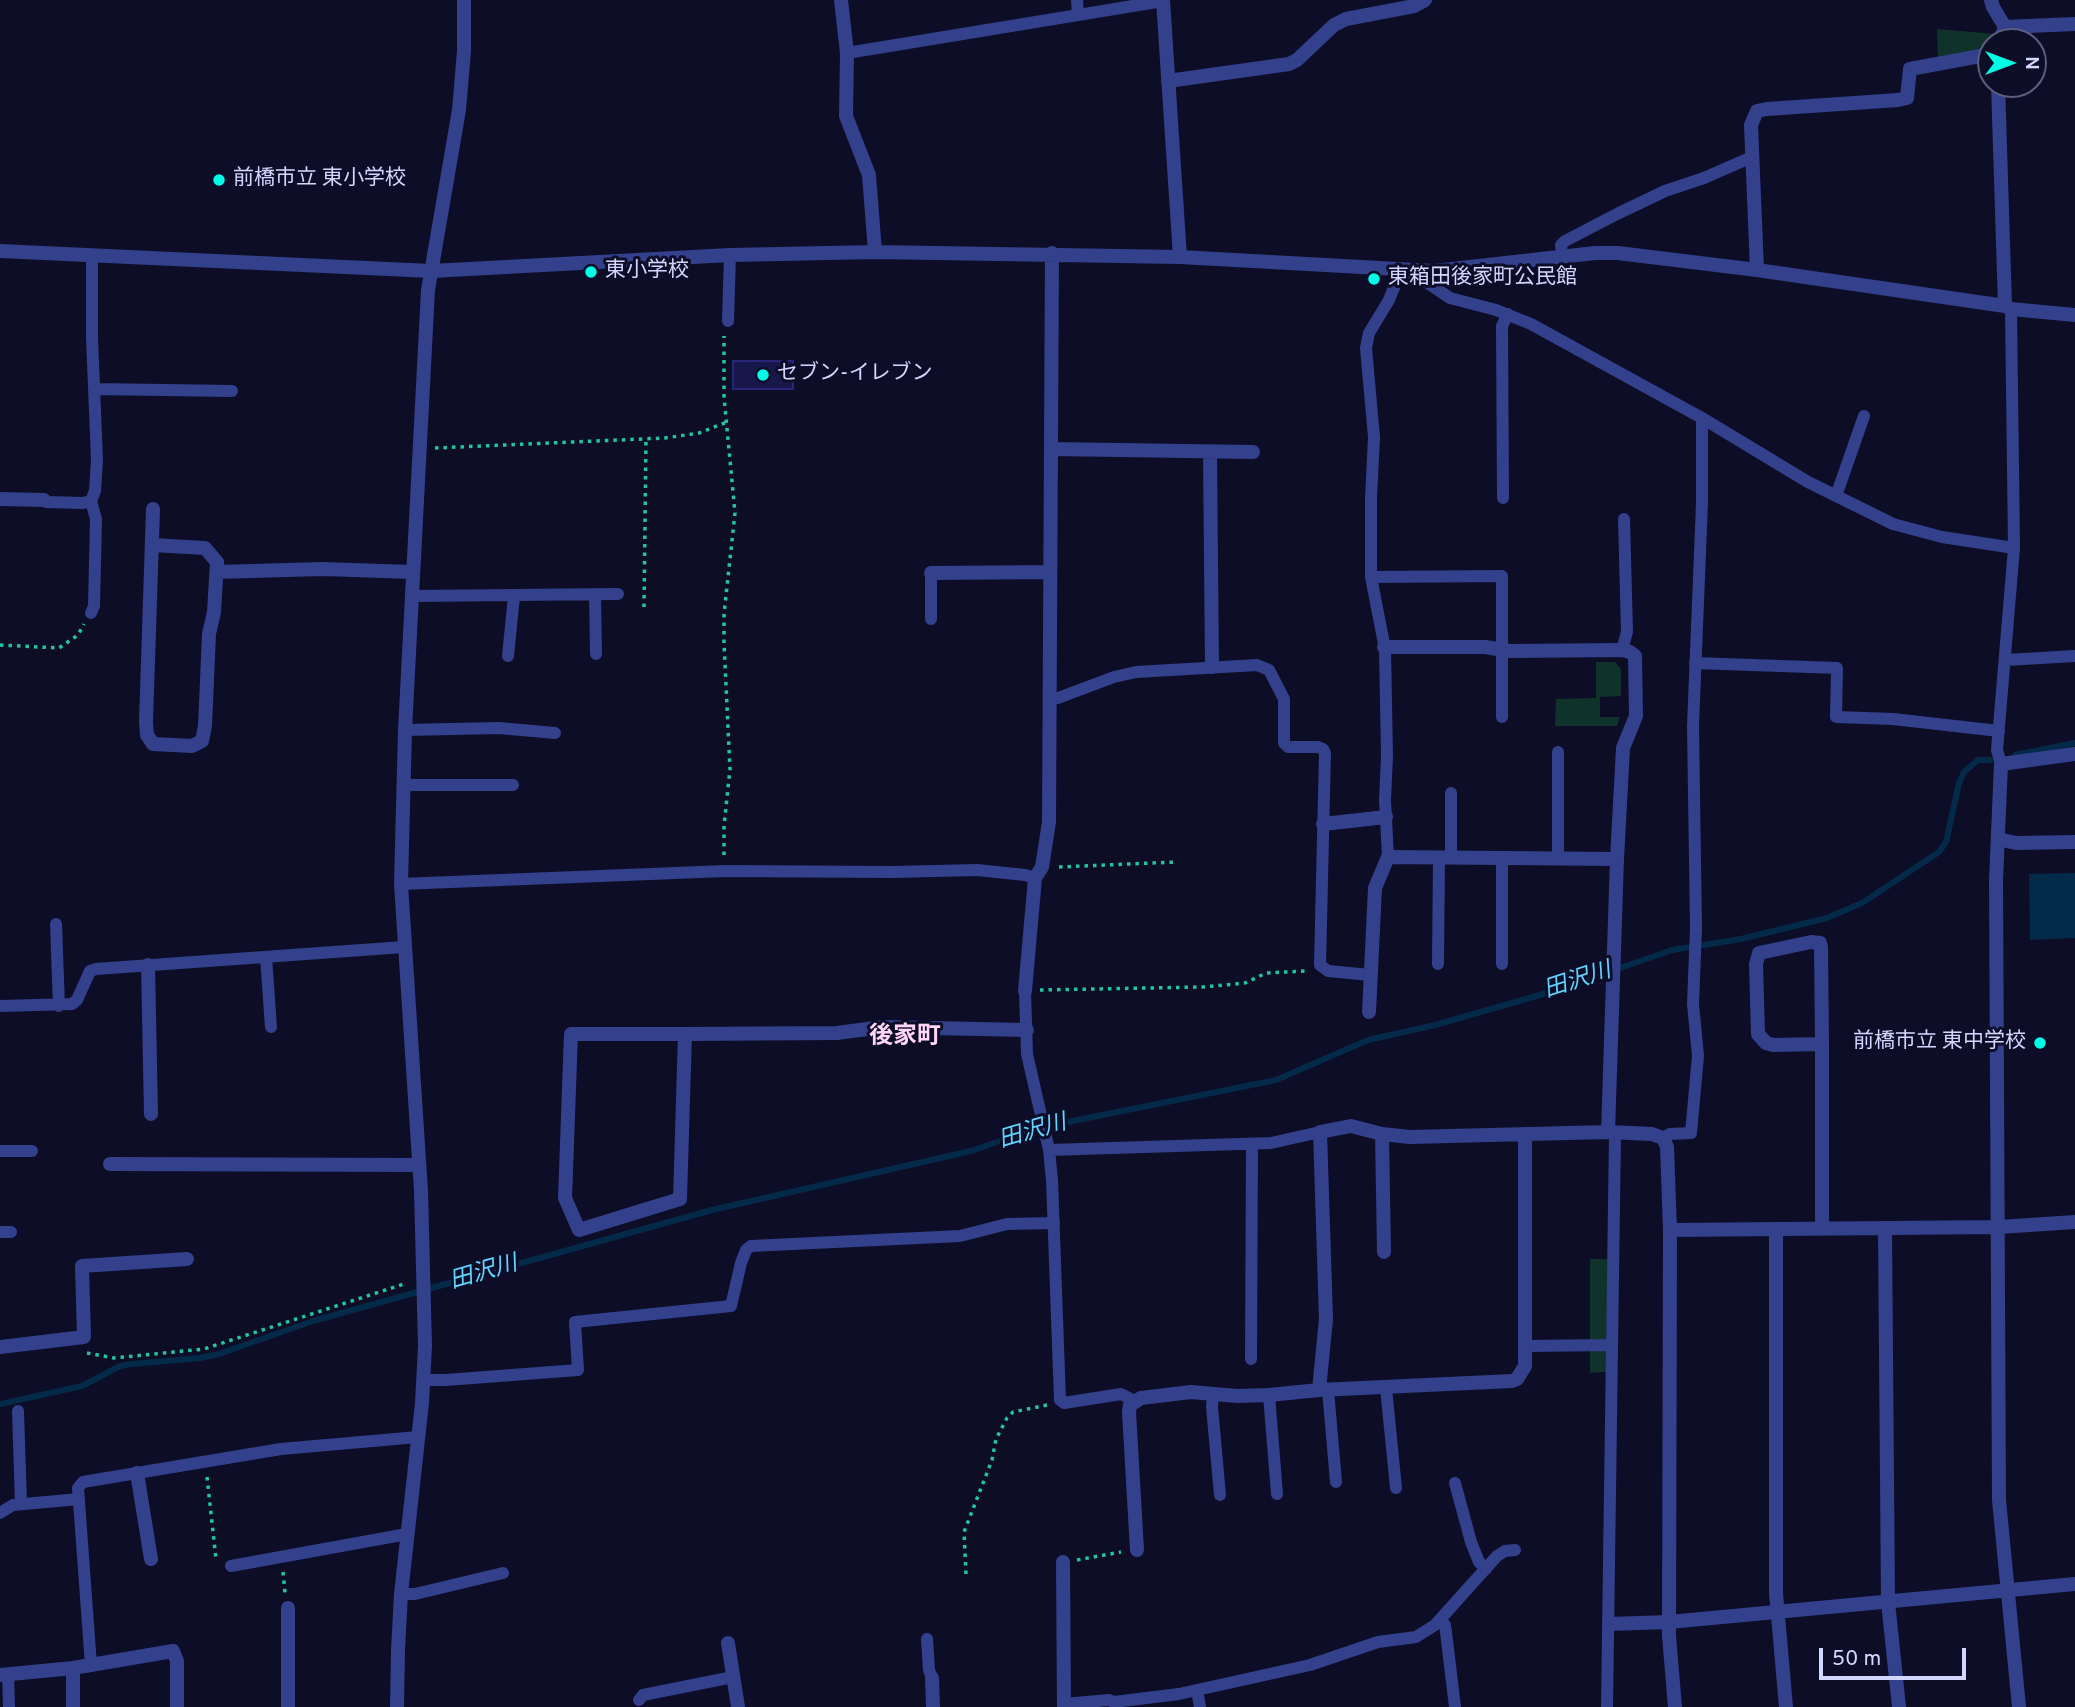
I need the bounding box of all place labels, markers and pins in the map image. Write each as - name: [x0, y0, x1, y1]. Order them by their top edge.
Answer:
- place label: 前橋市立 東小学校: [233, 167, 406, 193]
- marker: 前橋市立 東小学校: [211, 172, 227, 188]
- place label: 東小学校: [605, 259, 689, 285]
- marker: 東小学校: [583, 264, 599, 280]
- place label: 東箱田後家町公民館: [1388, 266, 1577, 292]
- marker: 東箱田後家町公民館: [1366, 271, 1382, 287]
- place label: セブン-イレブン: [777, 362, 932, 388]
- marker: セブン-イレブン: [755, 367, 771, 383]
- place label: 前橋市立 東中学校: [1853, 1030, 2026, 1056]
- marker: 前橋市立 東中学校: [2032, 1035, 2048, 1051]

